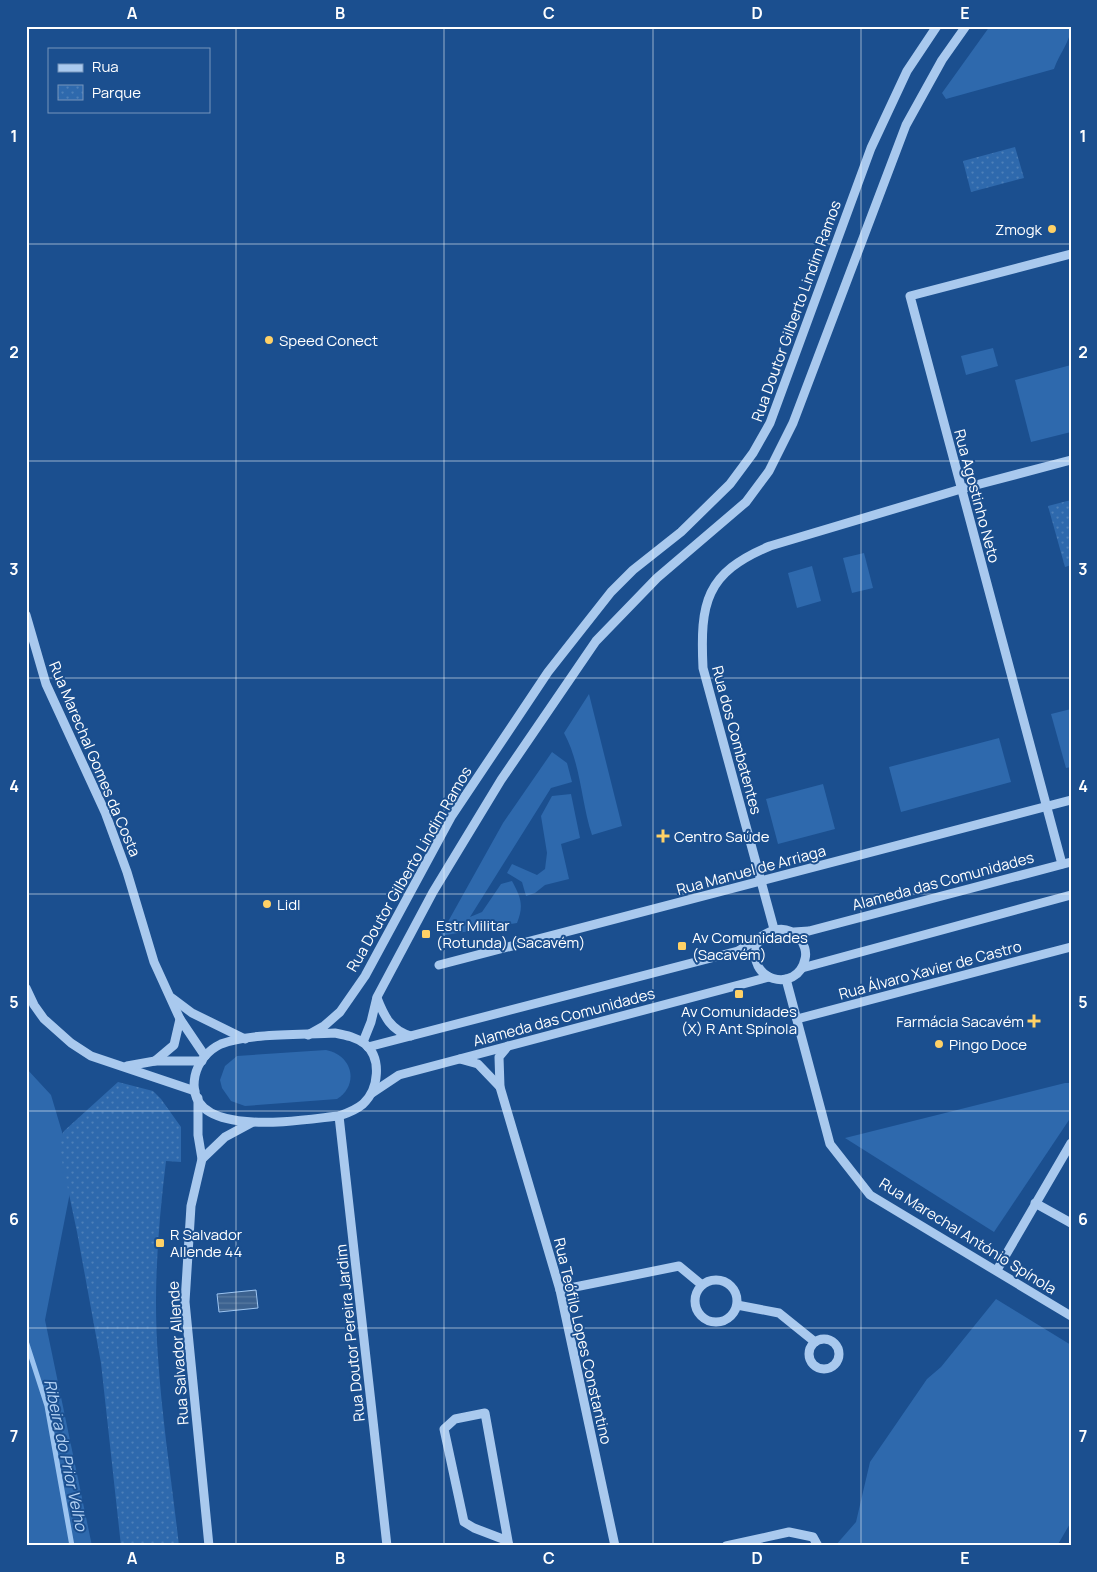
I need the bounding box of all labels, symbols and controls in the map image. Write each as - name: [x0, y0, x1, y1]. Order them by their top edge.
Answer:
- text: A: [127, 2, 138, 24]
- text: B: [335, 2, 345, 24]
- text: C: [543, 2, 555, 24]
- text: D: [751, 2, 763, 24]
- text: E: [960, 2, 970, 24]
- legend: [48, 48, 210, 112]
- text: Rua: [92, 56, 119, 77]
- text: Parque: [92, 82, 141, 103]
- text: 1: [10, 125, 18, 147]
- text: 1: [1079, 125, 1087, 147]
- street label: Rua Doutor Gilberto Lindim Ramos: [746, 197, 846, 425]
- place label: Zmogk: [995, 219, 1043, 240]
- marker: Zmogk: [1046, 223, 1058, 235]
- place label: Speed Conect: [279, 330, 378, 351]
- marker: Speed Conect: [263, 334, 275, 346]
- text: 2: [9, 341, 19, 363]
- text: 2: [1078, 341, 1088, 363]
- street label: Rua Agostinho Neto: [949, 427, 1005, 565]
- text: 3: [9, 558, 19, 580]
- text: 3: [1078, 558, 1088, 580]
- street label: Rua Marechal Gomes da Costa: [44, 658, 146, 860]
- street label: Rua dos Combatentes: [707, 663, 767, 817]
- street label: Rua Doutor Gilberto Lindim Ramos: [341, 762, 477, 976]
- text: 4: [9, 775, 19, 797]
- text: 4: [1078, 775, 1088, 797]
- place label: Centro Saúde: [674, 826, 770, 847]
- marker: Centro Saúde: [656, 829, 670, 843]
- street label: Rua Manuel de Arriaga: [674, 840, 828, 900]
- street label: Alameda das Comunidades: [850, 847, 1036, 915]
- place label: Lidl: [277, 894, 301, 915]
- marker: Lidl: [261, 898, 273, 910]
- place label: Estr Militar (Rotunda) (Sacavém): [436, 915, 585, 953]
- place label: Av Comunidades (Sacavém): [692, 927, 808, 965]
- marker: Estr Militar (Rotunda) (Sacavém): [420, 928, 432, 940]
- street label: Rua Álvaro Xavier de Castro: [836, 935, 1024, 1005]
- marker: Av Comunidades (Sacavém): [676, 940, 688, 952]
- street label: Alameda das Comunidades: [471, 983, 657, 1051]
- marker: Av Comunidades (X) R Ant Spínola: [733, 988, 745, 1000]
- text: 5: [9, 991, 19, 1013]
- text: 5: [1078, 991, 1088, 1013]
- place label: Av Comunidades (X) R Ant Spínola: [681, 1001, 797, 1039]
- place label: Farmácia Sacavém: [896, 1011, 1024, 1032]
- marker: Farmácia Sacavém: [1028, 1015, 1040, 1027]
- place label: Pingo Doce: [949, 1034, 1027, 1055]
- marker: Pingo Doce: [933, 1038, 945, 1050]
- street label: Rua Marechal António Spínola: [875, 1173, 1061, 1299]
- text: 6: [9, 1208, 19, 1230]
- text: 6: [1078, 1208, 1088, 1230]
- place label: R Salvador Allende 44: [170, 1224, 243, 1262]
- street label: Rua Teófilo Lopes Constantino: [549, 1236, 617, 1446]
- marker: R Salvador Allende 44: [154, 1237, 166, 1249]
- street label: Rua Doutor Pereira Jardim: [330, 1243, 370, 1423]
- street label: Rua Salvador Allende: [162, 1280, 193, 1426]
- water label: Ribeira do Prior Velho: [39, 1377, 93, 1534]
- text: 7: [10, 1425, 18, 1447]
- text: 7: [1079, 1425, 1087, 1447]
- text: A: [127, 1547, 138, 1569]
- text: B: [335, 1547, 345, 1569]
- text: C: [543, 1547, 555, 1569]
- text: D: [751, 1547, 763, 1569]
- text: E: [960, 1547, 970, 1569]

